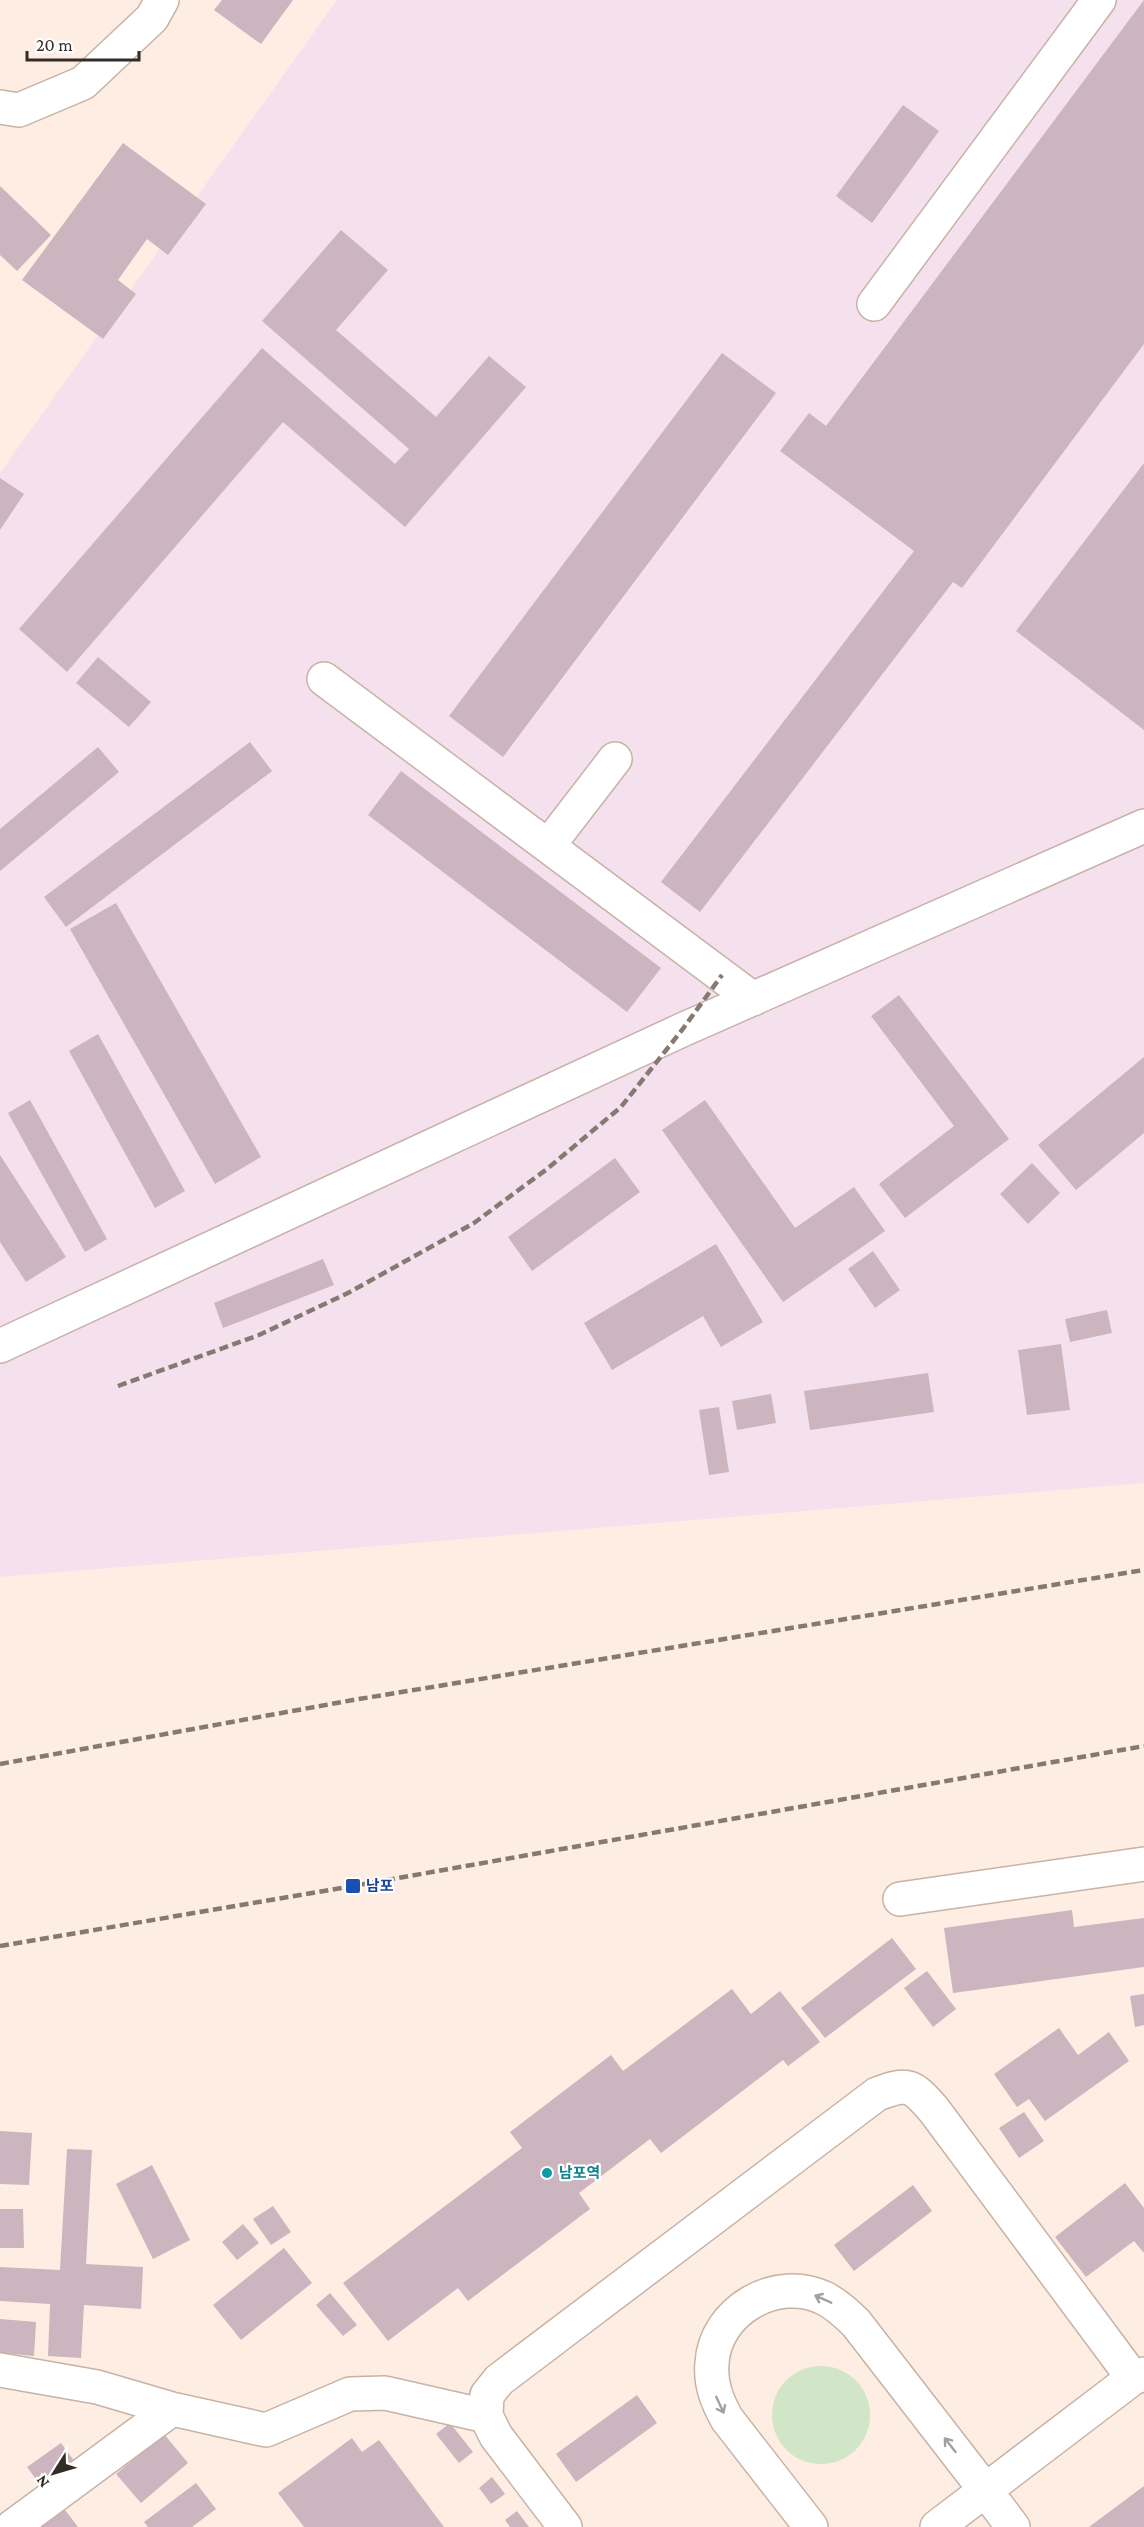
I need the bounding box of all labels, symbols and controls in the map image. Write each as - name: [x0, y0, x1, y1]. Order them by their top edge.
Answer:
- scale bar: [27, 24, 140, 62]
- text: 20 m: [36, 35, 73, 55]
- marker: 남포: [344, 1877, 362, 1895]
- place label: 남포: [366, 1878, 394, 1894]
- place label: 남포역: [559, 2165, 600, 2181]
- marker: 남포역: [540, 2166, 554, 2180]
- one-way arrow: [815, 2293, 833, 2304]
- one-way arrow: [714, 2396, 726, 2414]
- one-way arrow: [943, 2437, 956, 2453]
- north arrow: [24, 2443, 84, 2503]
- text: N: [32, 2472, 52, 2491]

